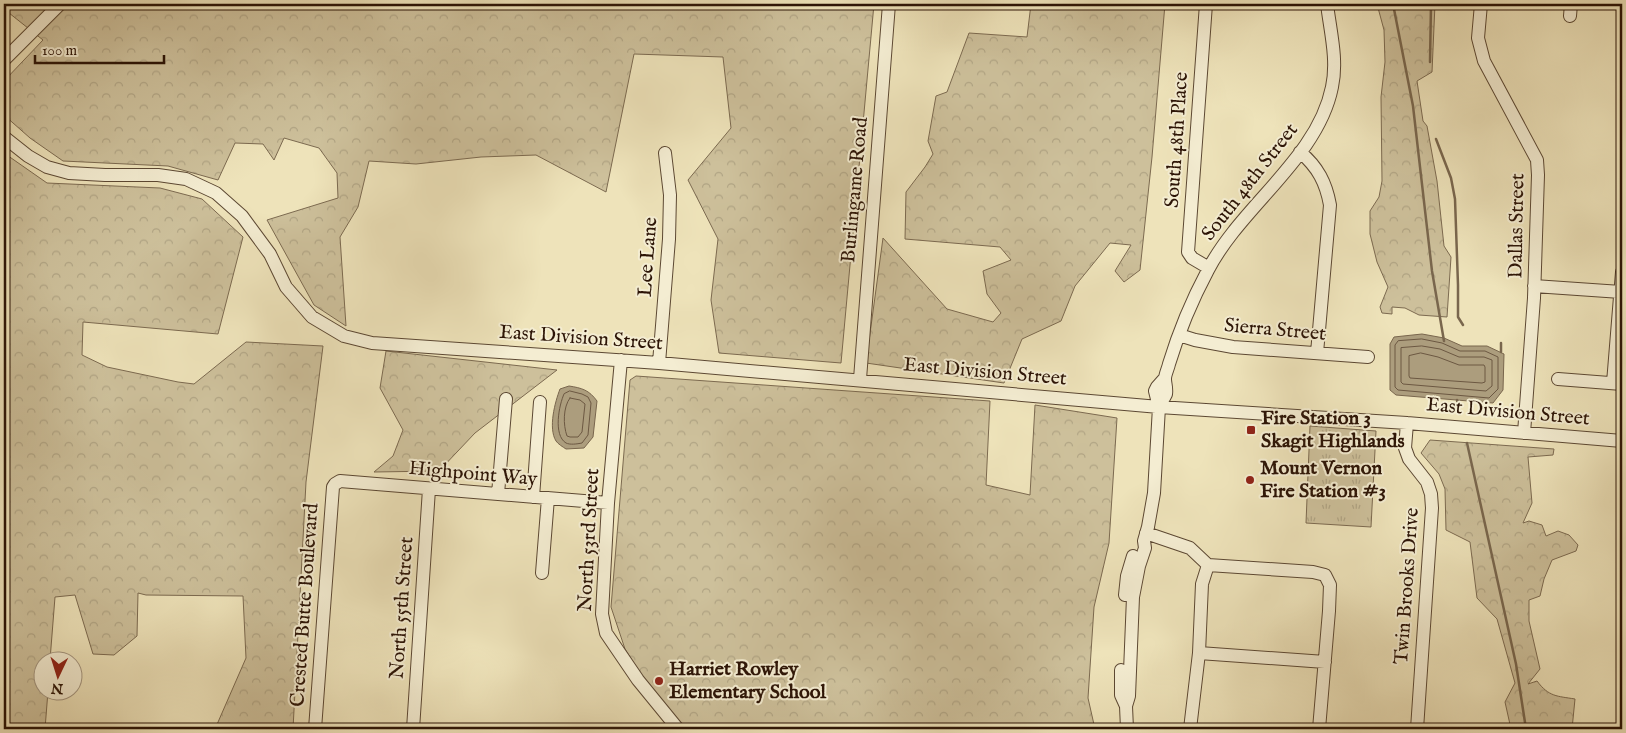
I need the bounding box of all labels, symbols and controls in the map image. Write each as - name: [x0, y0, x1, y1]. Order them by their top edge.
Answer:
- scale bar: [35, 32, 164, 64]
- text: 100 m: [42, 41, 78, 60]
- street label: South 48th Place: [1160, 71, 1194, 209]
- street label: Burlingame Road: [836, 116, 874, 264]
- street label: South 48th Street: [1196, 118, 1304, 246]
- street label: Dallas Street: [1504, 173, 1530, 279]
- street label: Lee Lane: [633, 216, 663, 298]
- street label: Sierra Street: [1223, 313, 1327, 347]
- street label: East Division Street: [498, 320, 664, 356]
- street label: East Division Street: [902, 352, 1068, 392]
- street label: East Division Street: [1425, 392, 1591, 432]
- place label: Fire Station 3 Skagit Highlands: [1261, 406, 1404, 454]
- marker: Fire Station 3 Skagit Highlands: [1245, 424, 1257, 436]
- street label: Highpoint Way: [408, 456, 538, 492]
- place label: Mount Vernon Fire Station #3: [1260, 456, 1386, 504]
- street label: North 53rd Street: [573, 468, 605, 612]
- marker: Mount Vernon Fire Station #3: [1244, 474, 1256, 486]
- street label: Crested Butte Boulevard: [285, 502, 325, 708]
- street label: Twin Brooks Drive: [1389, 507, 1425, 665]
- street label: North 55th Street: [385, 536, 419, 680]
- north arrow: [32, 650, 82, 700]
- place label: Harriet Rowley Elementary School: [669, 657, 827, 705]
- marker: Harriet Rowley Elementary School: [653, 675, 665, 687]
- text: N: [50, 679, 65, 697]

